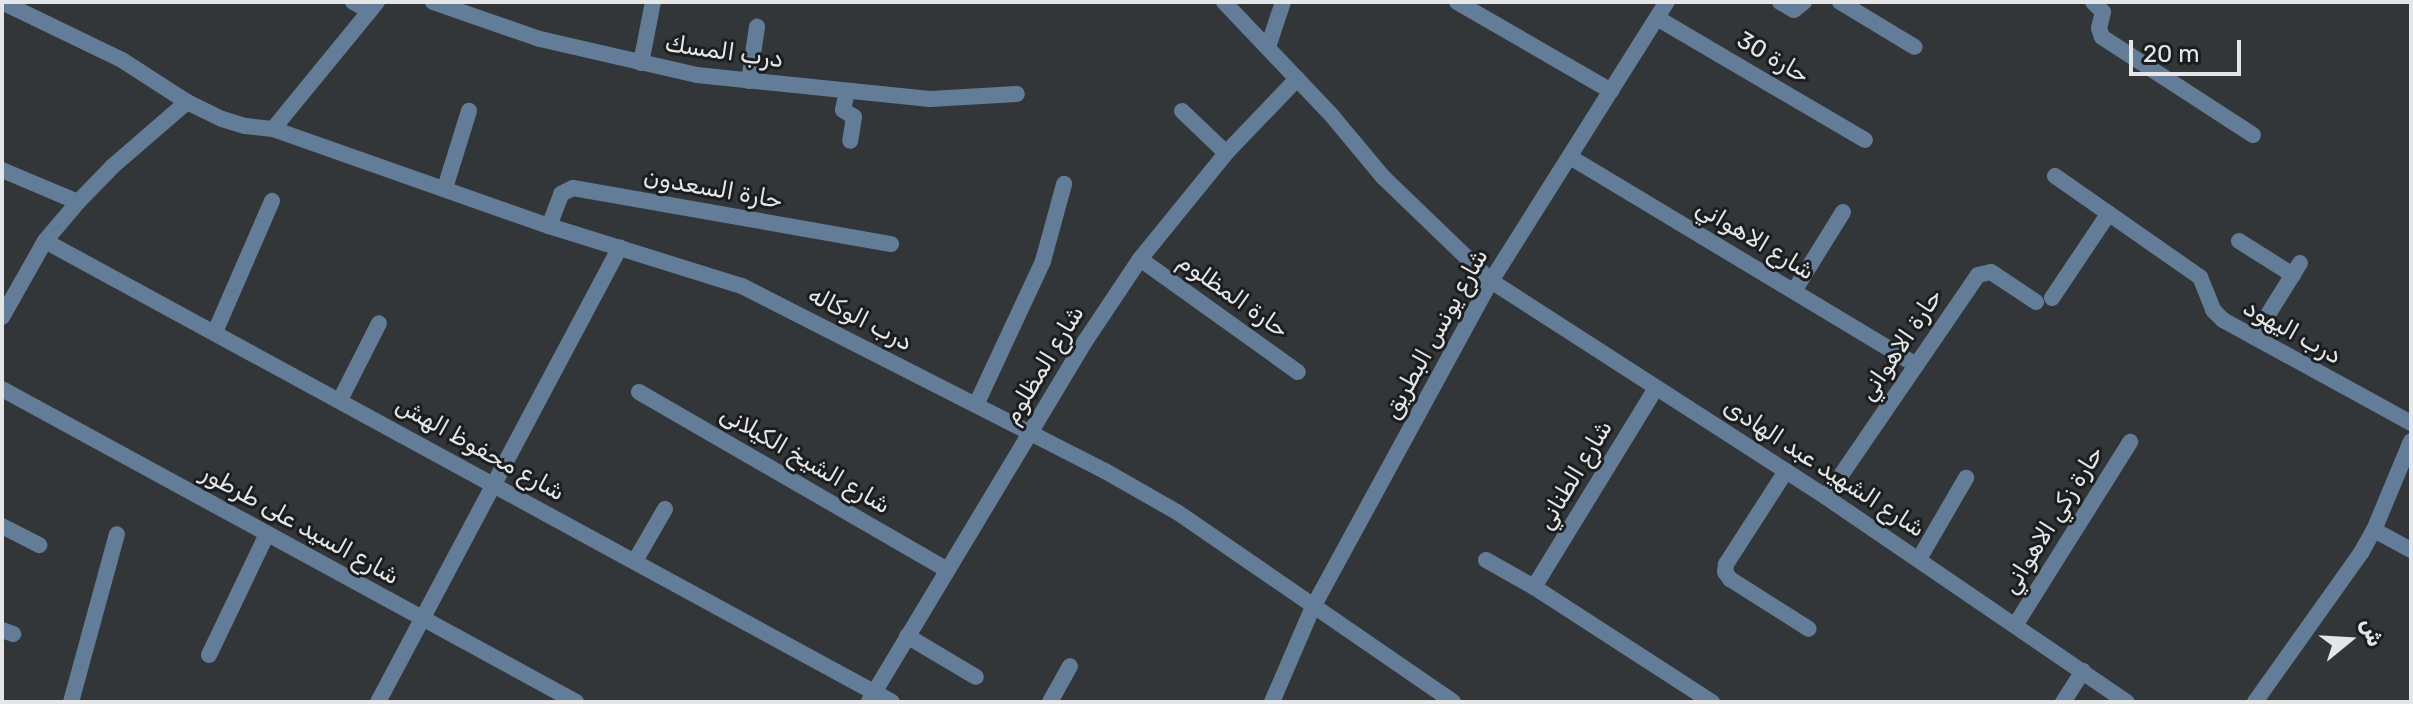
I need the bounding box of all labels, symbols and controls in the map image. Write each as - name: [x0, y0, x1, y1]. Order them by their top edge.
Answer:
- scale bar: [2133, 24, 2245, 74]
- street label: حارة 30: [1732, 26, 1814, 90]
- street label: درب المسك: [663, 29, 785, 75]
- text: 20 m: [2143, 40, 2200, 68]
- street label: حارة السعدون: [641, 163, 785, 215]
- street label: شارع الاهواني: [1690, 193, 1820, 287]
- street label: شارع يونس البطريق: [1377, 244, 1495, 424]
- street label: حارة المظلوم: [1172, 247, 1294, 345]
- street label: درب الوكاله: [803, 281, 917, 357]
- street label: حارة الاهواني: [1853, 284, 1949, 406]
- street label: درب اليهود: [2238, 293, 2346, 371]
- street label: شارع المظلوم: [997, 301, 1091, 429]
- street label: شارع محفوظ الهش: [390, 391, 570, 507]
- street label: شارع الشهيد عبد الهادى: [1718, 392, 1930, 544]
- street label: شارع الشيخ الكيلانى: [715, 400, 895, 520]
- street label: شارع الطناني: [1531, 415, 1619, 535]
- street label: حارة زكي الاهواني: [1996, 441, 2110, 599]
- street label: شارع السيد على طرطور: [196, 459, 404, 591]
- north arrow: [2309, 600, 2389, 680]
- text: ش: [2355, 615, 2389, 650]

